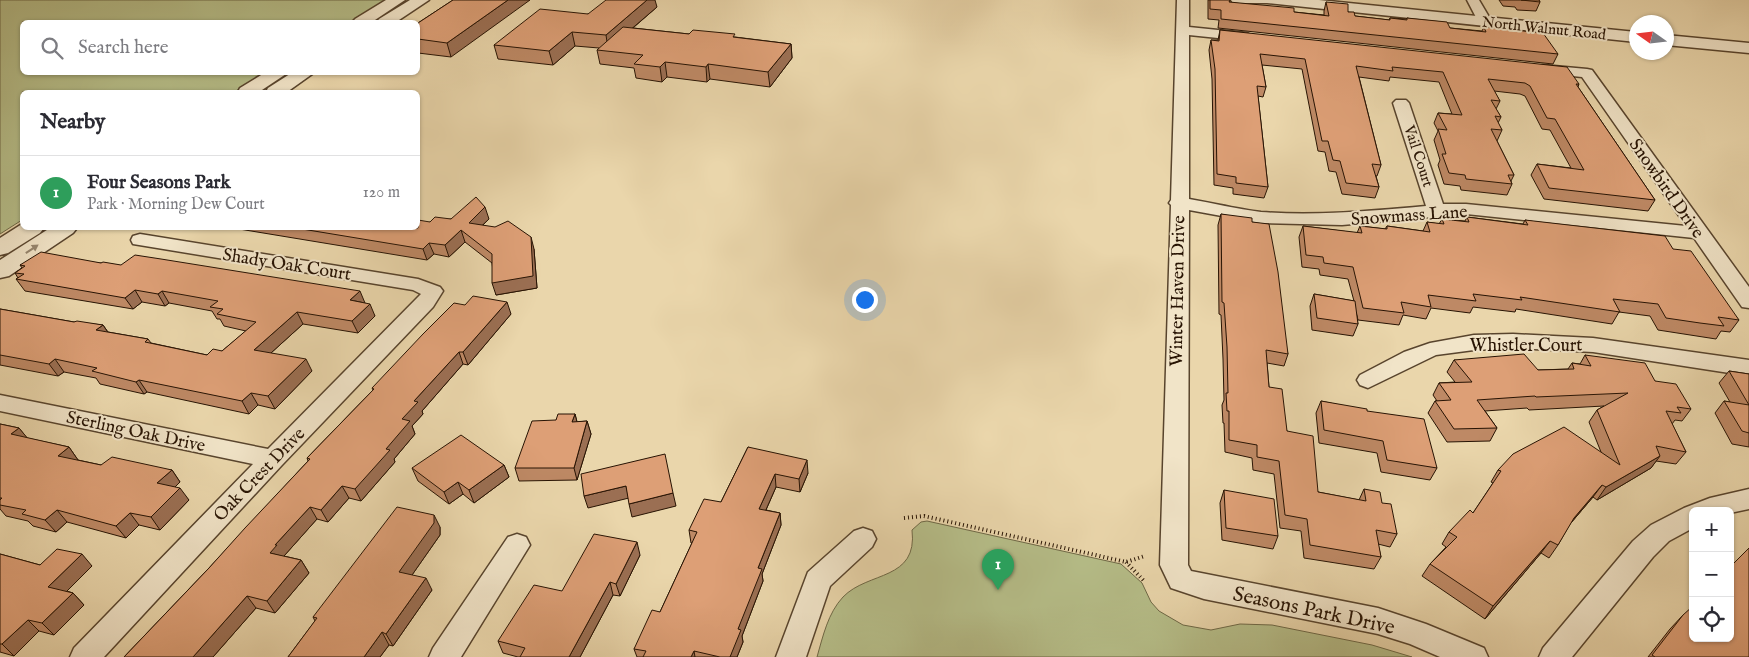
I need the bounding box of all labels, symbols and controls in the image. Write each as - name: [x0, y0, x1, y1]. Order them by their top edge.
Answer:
- street label: North Walnut Road: [1481, 13, 1608, 45]
- north arrow: [1629, 15, 1674, 60]
- search box: [20, 20, 420, 75]
- icon: search: [38, 34, 66, 62]
- text: Search here: [78, 36, 169, 60]
- text: Nearby: [40, 109, 105, 136]
- street label: Vail Court: [1399, 122, 1437, 189]
- street label: Snowbird Drive: [1623, 135, 1709, 243]
- text: Four Seasons Park: [87, 171, 231, 195]
- text: 1: [53, 183, 59, 203]
- text: 120 m: [363, 183, 400, 203]
- text: Park · Morning Dew Court: [87, 195, 265, 215]
- street label: Snowmass Lane: [1350, 201, 1468, 232]
- street label: Winter Haven Drive: [1166, 215, 1191, 367]
- one-way arrow: [26, 244, 39, 254]
- street label: Shady Oak Court: [221, 244, 353, 287]
- your location: [852, 287, 878, 313]
- street label: Whistler Court: [1469, 335, 1583, 358]
- street label: Sterling Oak Drive: [64, 407, 207, 458]
- street label: Oak Crest Drive: [209, 423, 311, 527]
- map controls: [1689, 507, 1734, 642]
- button: +: [1689, 507, 1734, 552]
- pin: 1: [982, 549, 1014, 590]
- button: −: [1689, 552, 1734, 597]
- street label: Seasons Park Drive: [1230, 581, 1397, 642]
- button: locate: [1689, 597, 1734, 642]

